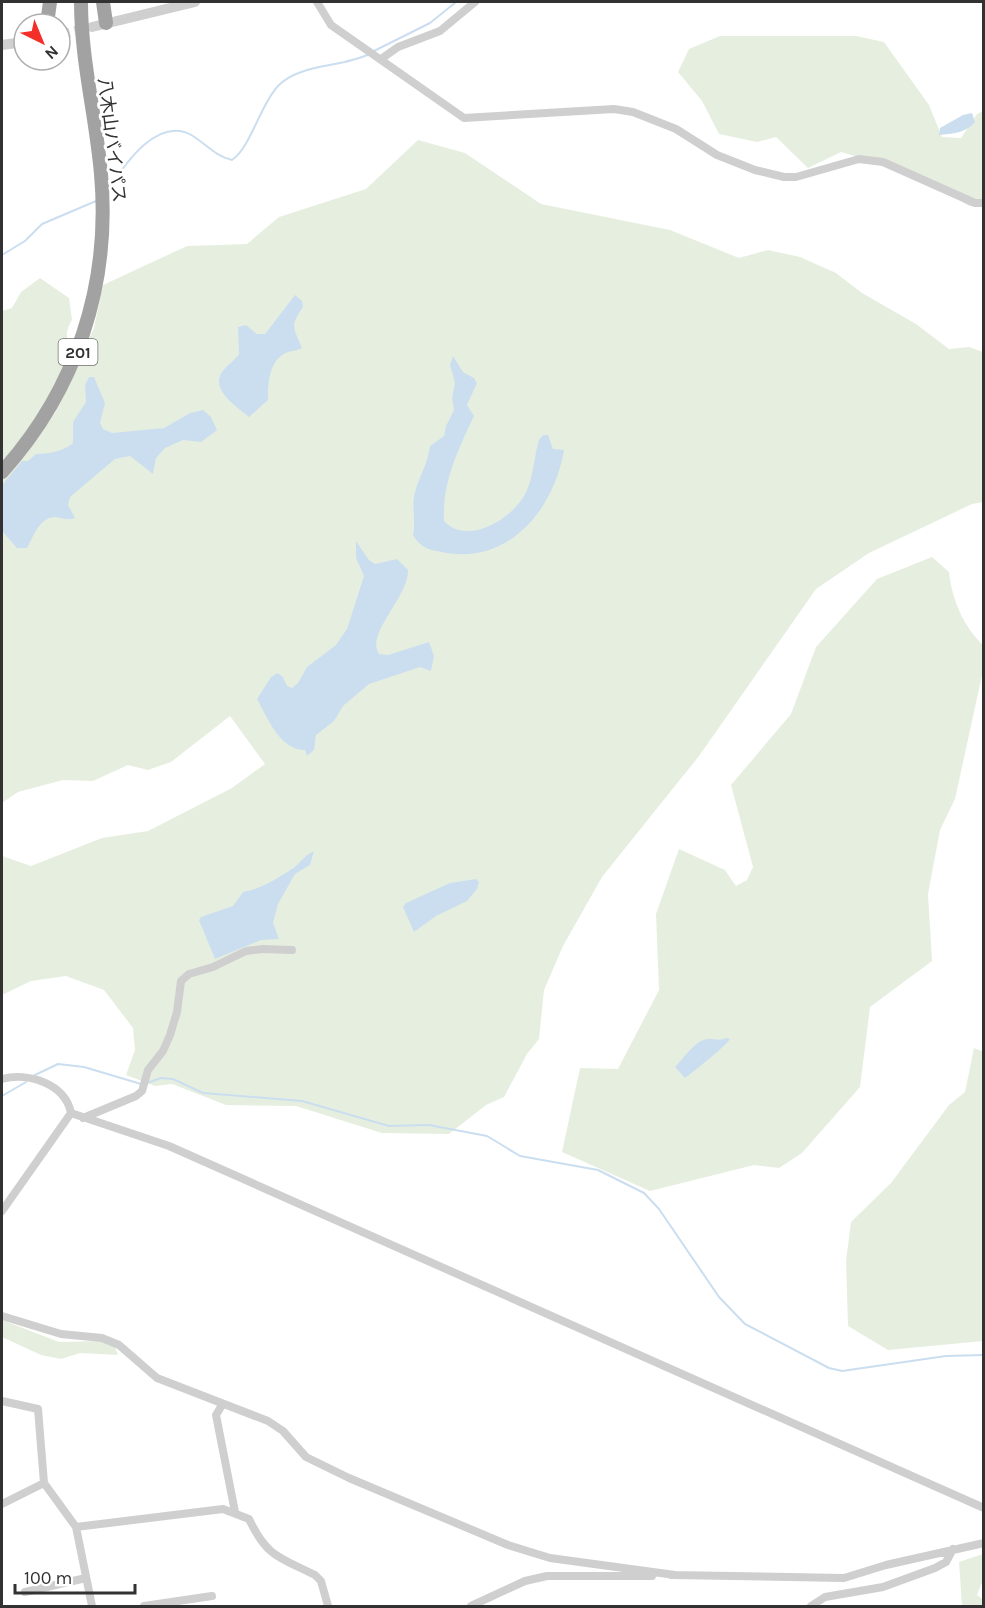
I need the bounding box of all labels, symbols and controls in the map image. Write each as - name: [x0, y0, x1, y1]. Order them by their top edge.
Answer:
- north arrow: [12, 12, 72, 72]
- text: N: [41, 42, 63, 63]
- street label: 八木山バイパス: [93, 76, 131, 204]
- road number: 201: [58, 339, 98, 365]
- scale bar: [15, 1557, 135, 1595]
- text: 100 m: [24, 1567, 72, 1589]

